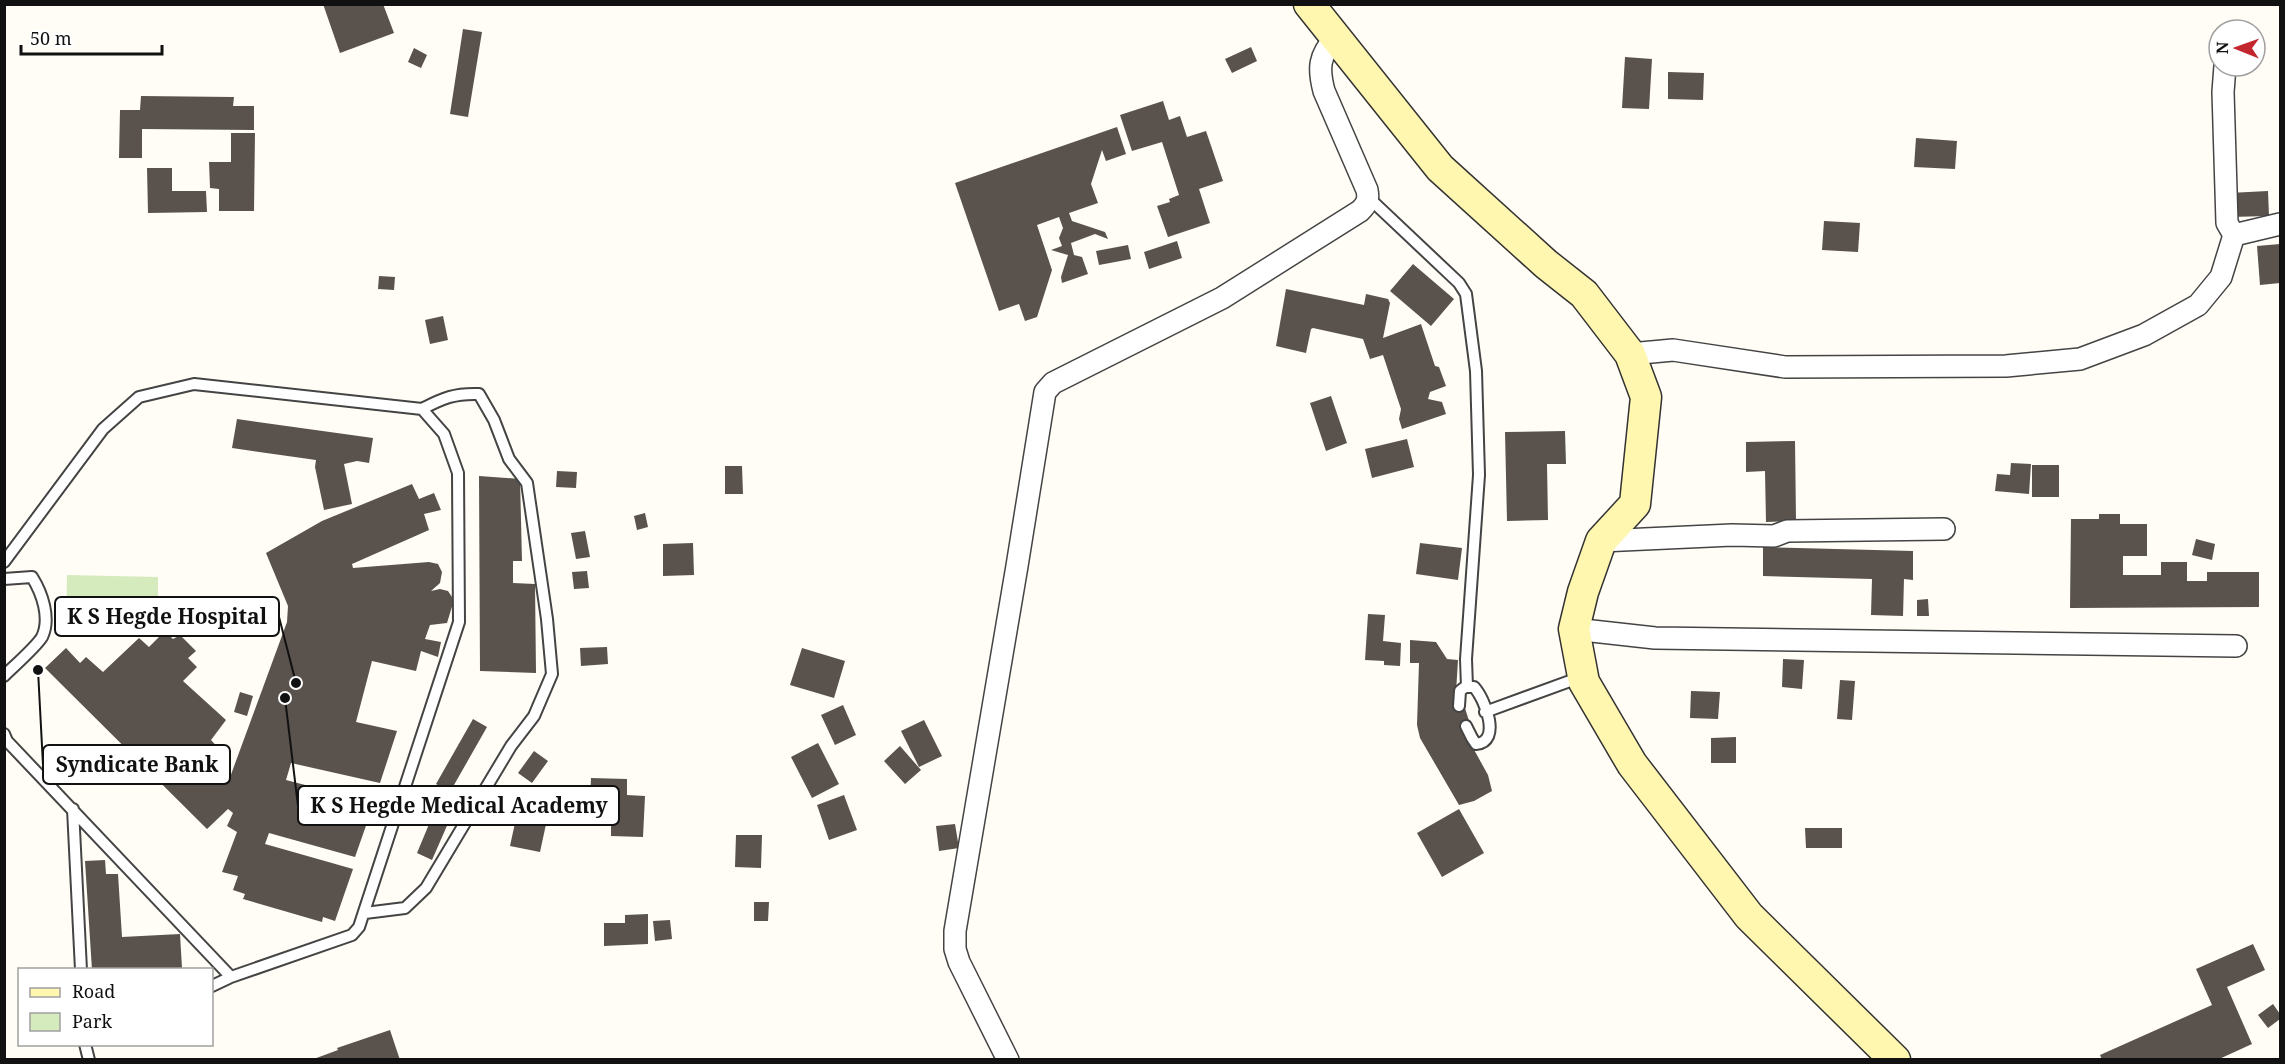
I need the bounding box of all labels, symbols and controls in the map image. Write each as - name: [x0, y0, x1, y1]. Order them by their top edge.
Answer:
- scale bar: [21, 18, 162, 56]
- north arrow: [2207, 18, 2267, 78]
- text: 50 m: [30, 26, 72, 50]
- text: N: [2211, 41, 2233, 54]
- callout: K S Hegde Hospital: [55, 597, 279, 636]
- text: K S Hegde Hospital: [67, 602, 268, 630]
- callout: Syndicate Bank: [43, 745, 230, 784]
- text: Syndicate Bank: [56, 750, 219, 778]
- callout: K S Hegde Medical Academy: [298, 786, 619, 825]
- text: K S Hegde Medical Academy: [310, 791, 608, 819]
- legend: [18, 968, 213, 1046]
- text: Road: [72, 979, 115, 1003]
- text: Park: [72, 1009, 112, 1033]

